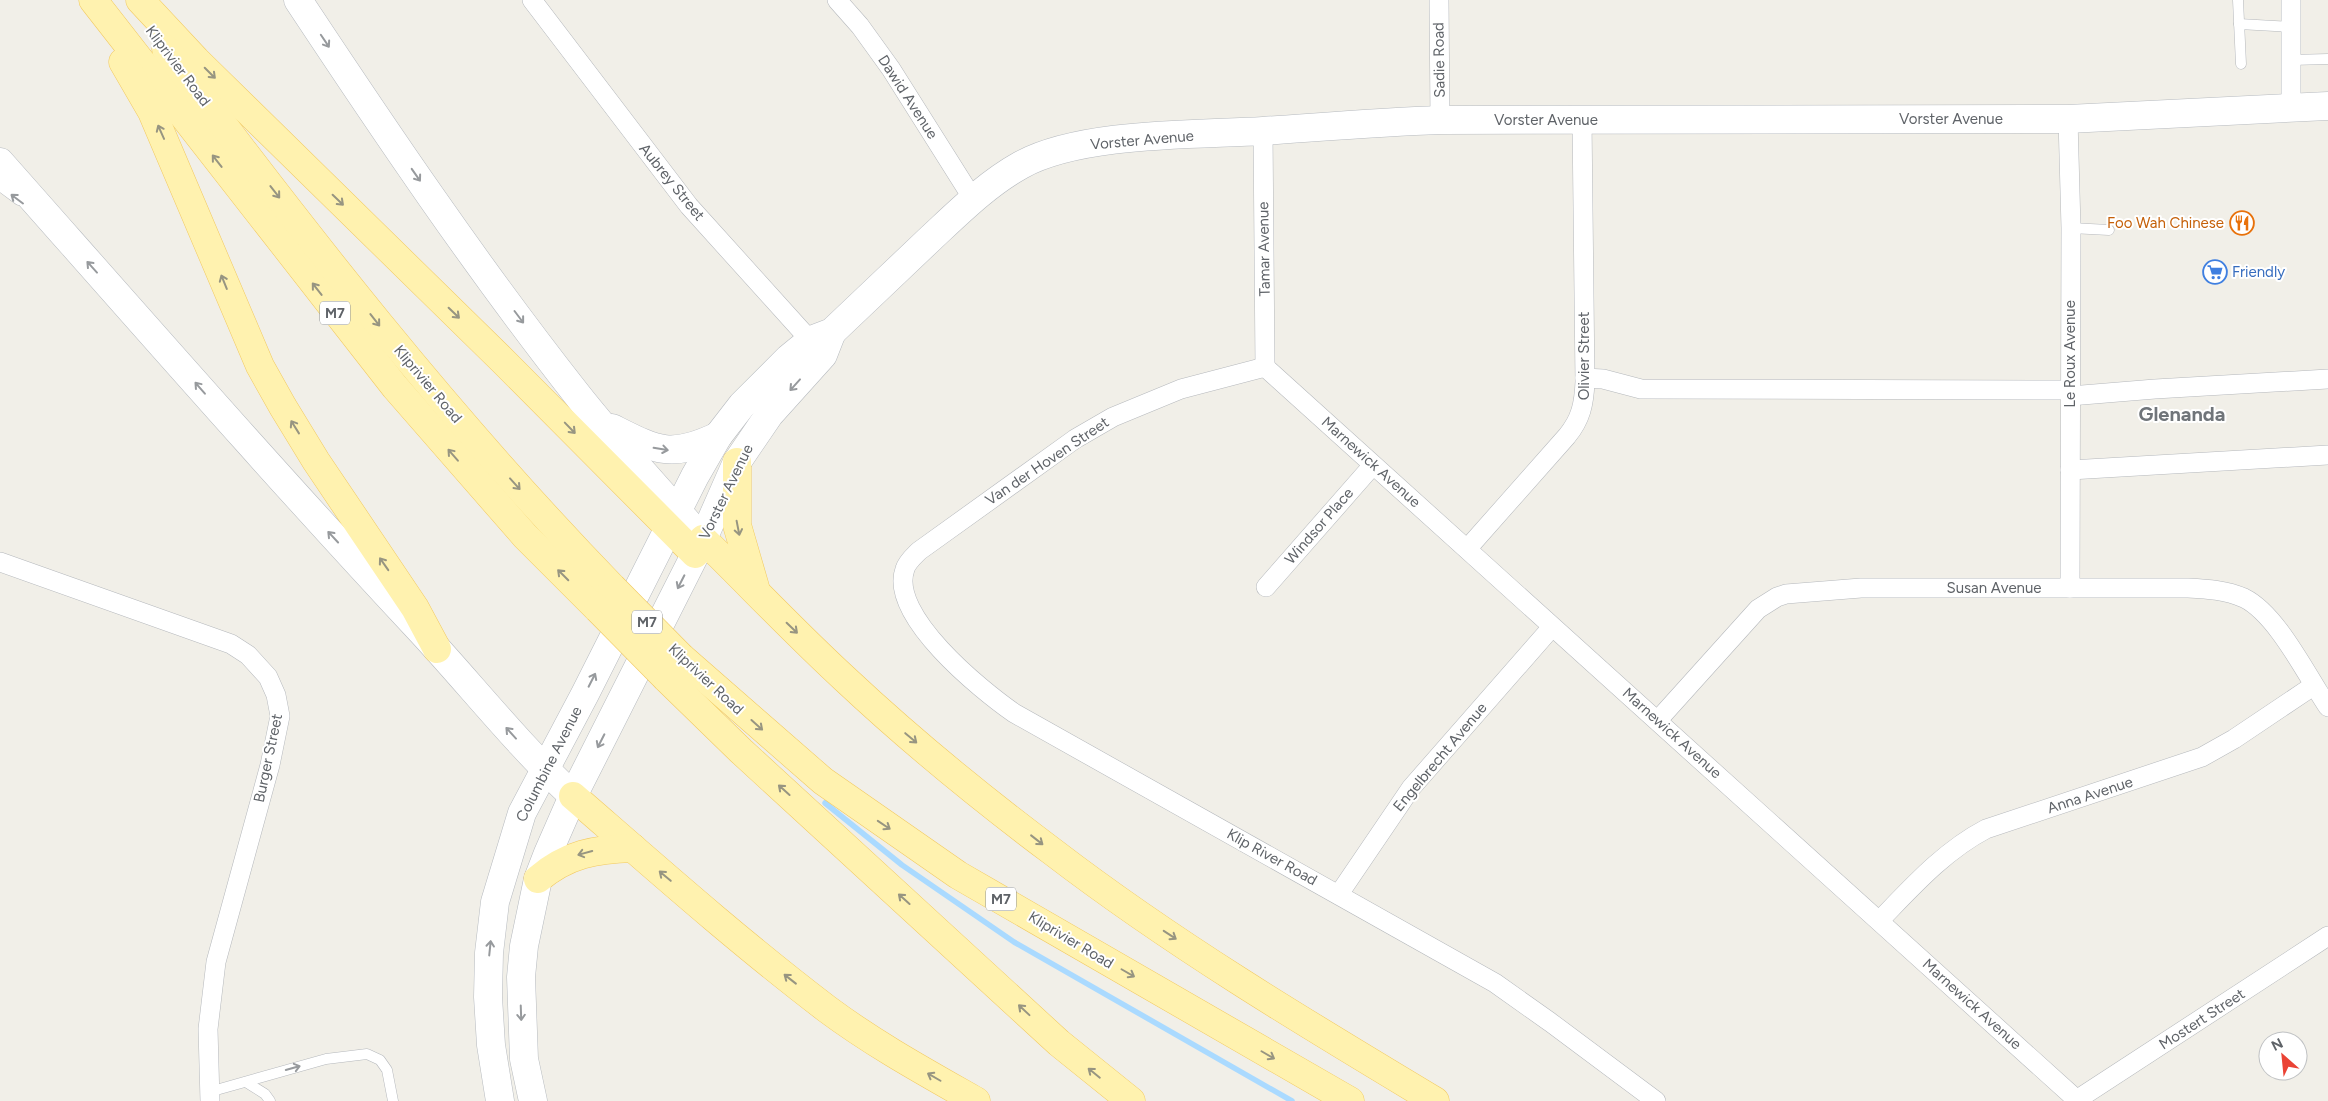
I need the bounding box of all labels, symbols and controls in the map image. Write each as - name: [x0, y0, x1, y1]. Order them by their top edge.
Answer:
- street label: Kliprivier Road: [142, 22, 214, 110]
- street label: Sadie Road: [1429, 22, 1449, 98]
- one-way arrow: [320, 33, 330, 47]
- street label: Dawid Avenue: [874, 52, 942, 142]
- one-way arrow: [204, 67, 216, 80]
- street label: Vorster Avenue: [1899, 110, 2003, 128]
- street label: Vorster Avenue: [1494, 111, 1598, 129]
- one-way arrow: [155, 125, 165, 140]
- street label: Vorster Avenue: [1089, 127, 1195, 153]
- street label: Aubrey Street: [635, 140, 709, 224]
- one-way arrow: [212, 154, 222, 168]
- one-way arrow: [411, 168, 421, 182]
- one-way arrow: [270, 185, 280, 199]
- one-way arrow: [10, 194, 24, 204]
- one-way arrow: [332, 194, 344, 206]
- street label: Tamar Avenue: [1254, 201, 1274, 297]
- restaurant icon: Foo Wah Chinese: [2229, 210, 2255, 236]
- place label: Foo Wah Chinese: [2107, 214, 2224, 232]
- supermarket icon: Friendly: [2202, 259, 2228, 285]
- one-way arrow: [87, 260, 98, 273]
- place label: Friendly: [2232, 263, 2285, 281]
- one-way arrow: [218, 275, 228, 290]
- one-way arrow: [311, 283, 322, 296]
- street label: Le Roux Avenue: [2061, 300, 2079, 408]
- road number: M7: [320, 302, 350, 324]
- one-way arrow: [448, 307, 460, 320]
- one-way arrow: [514, 310, 524, 324]
- street label: Olivier Street: [1575, 311, 1593, 400]
- one-way arrow: [370, 313, 380, 327]
- street label: Kliprivier Road: [390, 341, 466, 427]
- one-way arrow: [789, 379, 801, 392]
- one-way arrow: [194, 382, 206, 395]
- district label: Glenanda: [2139, 402, 2225, 426]
- street label: Van der Hoven Street: [982, 413, 1112, 509]
- street label: Marnewick Avenue: [1318, 413, 1424, 511]
- one-way arrow: [290, 421, 300, 435]
- one-way arrow: [564, 422, 576, 434]
- street label: Vorster Avenue: [695, 441, 757, 543]
- one-way arrow: [653, 444, 669, 454]
- one-way arrow: [448, 449, 459, 462]
- one-way arrow: [509, 477, 520, 490]
- street label: Windsor Place: [1281, 484, 1357, 568]
- one-way arrow: [734, 520, 744, 536]
- one-way arrow: [327, 530, 339, 543]
- one-way arrow: [379, 557, 389, 571]
- one-way arrow: [557, 569, 569, 581]
- one-way arrow: [676, 575, 686, 590]
- street label: Susan Avenue: [1946, 579, 2042, 597]
- road number: M7: [632, 610, 662, 634]
- one-way arrow: [785, 622, 798, 634]
- street label: Kliprivier Road: [665, 640, 747, 718]
- one-way arrow: [588, 673, 597, 688]
- street label: Marnewick Avenue: [1619, 684, 1725, 782]
- street label: Engelbrecht Avenue: [1389, 699, 1491, 815]
- street label: Columbine Avenue: [512, 703, 586, 825]
- street label: Burger Street: [250, 712, 286, 804]
- one-way arrow: [750, 719, 763, 731]
- one-way arrow: [506, 727, 517, 740]
- one-way arrow: [905, 732, 918, 744]
- one-way arrow: [596, 733, 605, 748]
- street label: Anna Avenue: [2045, 773, 2135, 817]
- one-way arrow: [778, 784, 791, 796]
- one-way arrow: [877, 820, 891, 830]
- street label: Klip River Road: [1224, 825, 1320, 889]
- one-way arrow: [1031, 835, 1044, 846]
- one-way arrow: [577, 849, 593, 858]
- one-way arrow: [658, 870, 671, 882]
- road number: M7: [986, 888, 1016, 911]
- one-way arrow: [898, 894, 911, 905]
- street label: Kliprivier Road: [1025, 908, 1117, 972]
- one-way arrow: [1162, 930, 1176, 940]
- one-way arrow: [485, 940, 495, 956]
- street label: Marnewick Avenue: [1919, 955, 2025, 1053]
- one-way arrow: [1120, 969, 1134, 979]
- one-way arrow: [784, 974, 797, 985]
- street label: Mostert Street: [2156, 984, 2249, 1053]
- one-way arrow: [516, 1004, 526, 1020]
- one-way arrow: [1017, 1004, 1030, 1016]
- north arrow: [2258, 1031, 2308, 1081]
- text: N: [2269, 1035, 2286, 1055]
- one-way arrow: [1261, 1050, 1275, 1060]
- one-way arrow: [285, 1063, 301, 1073]
- one-way arrow: [1088, 1067, 1101, 1078]
- one-way arrow: [926, 1072, 941, 1082]

